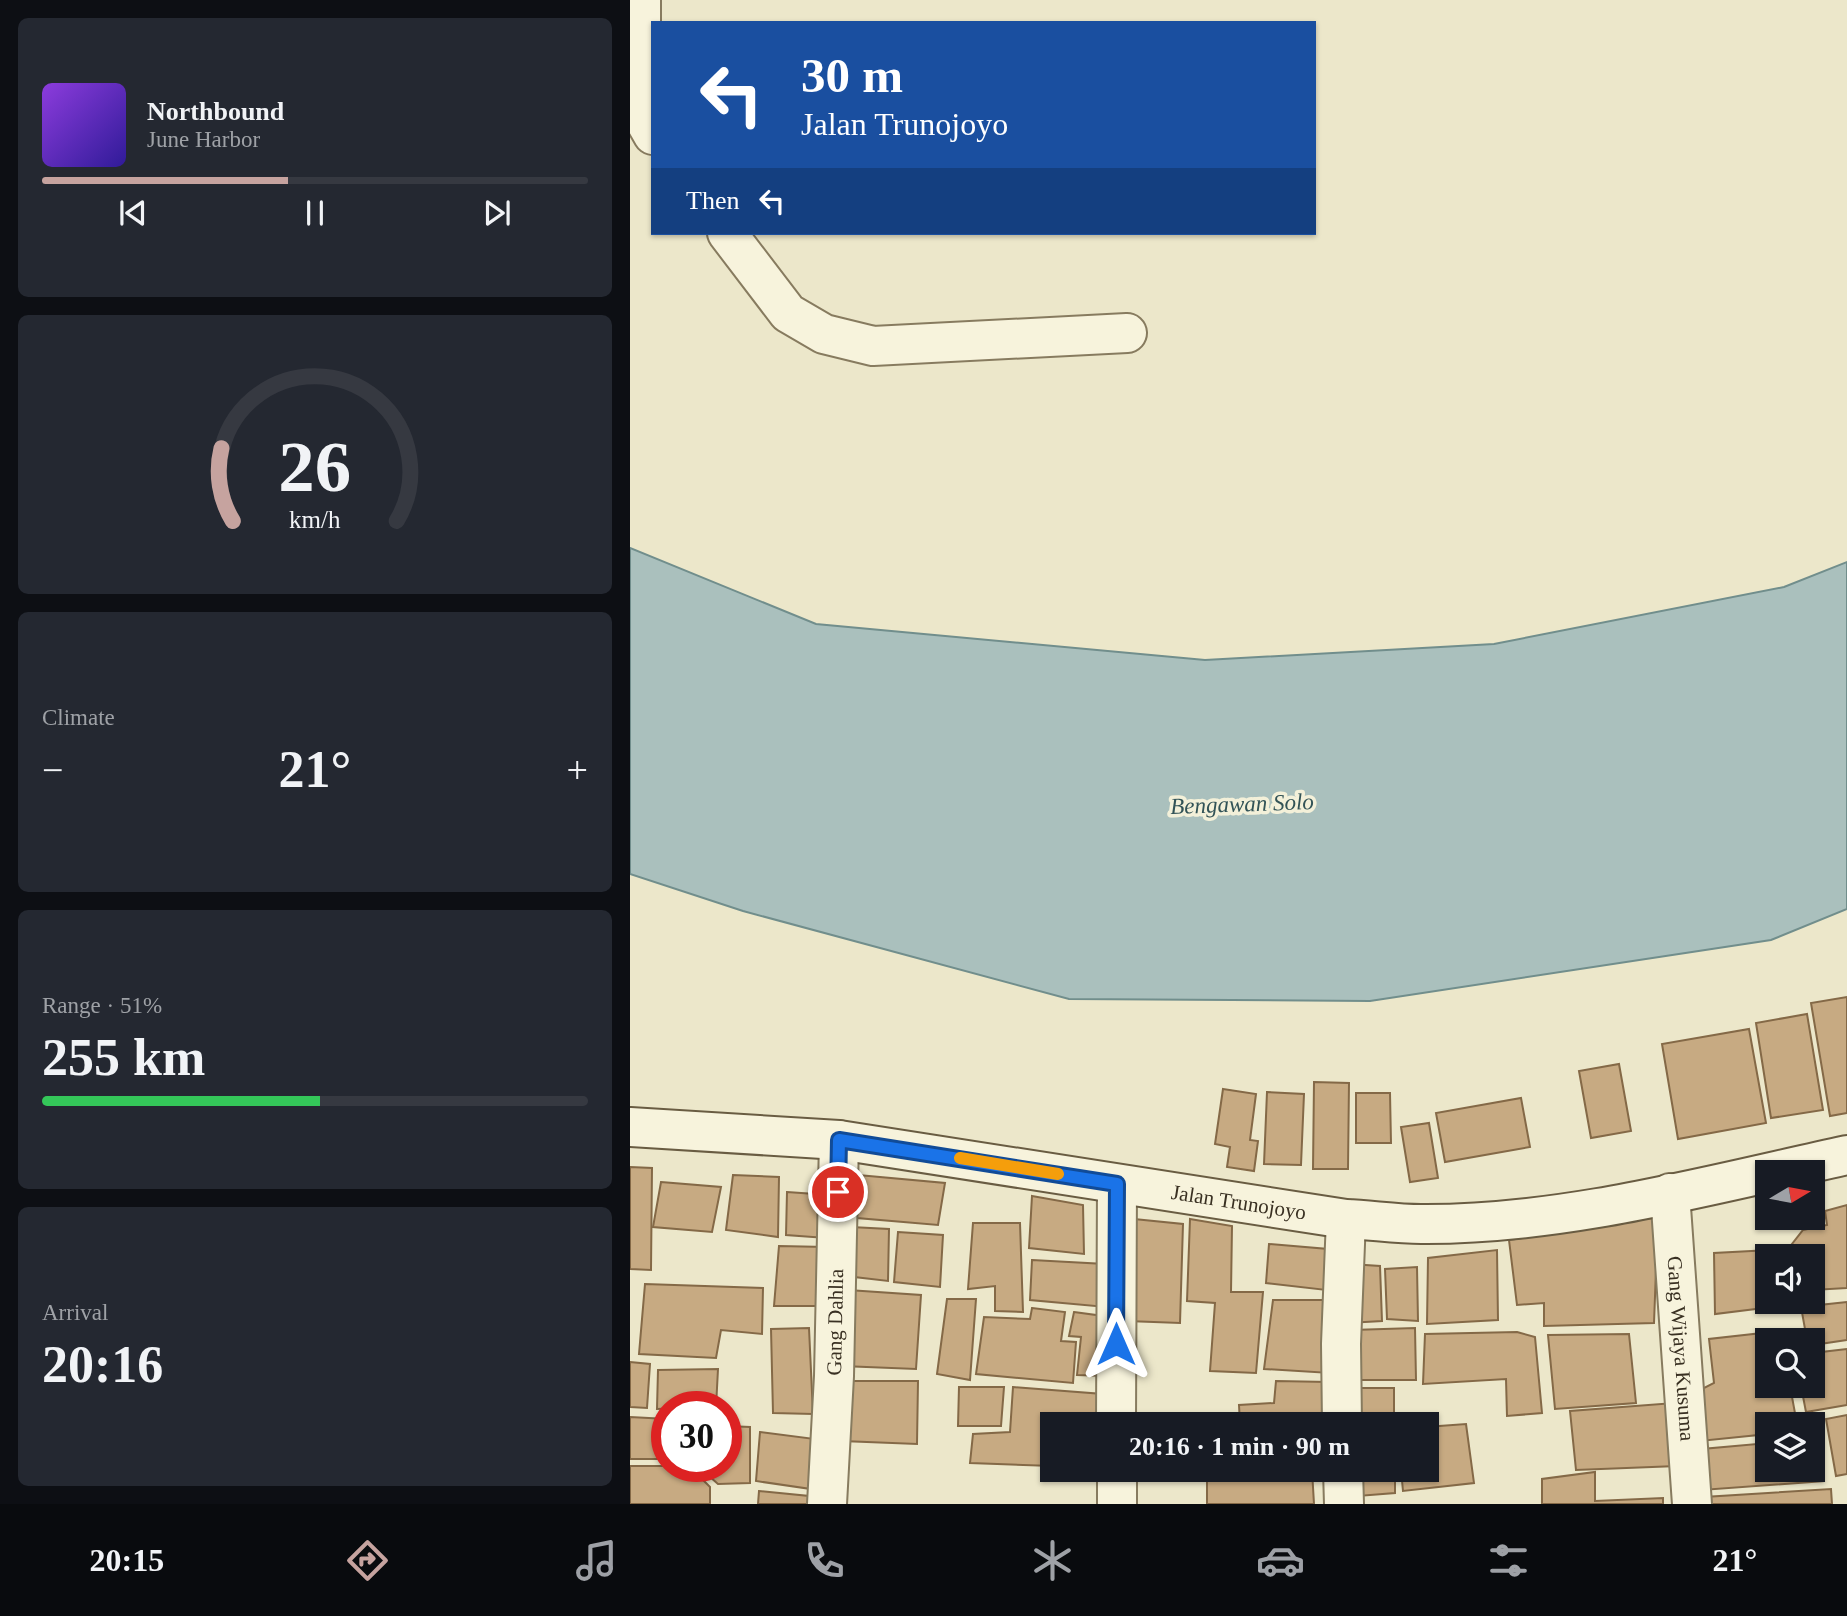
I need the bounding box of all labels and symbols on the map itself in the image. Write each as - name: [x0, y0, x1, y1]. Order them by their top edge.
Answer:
- water label: Bengawan Solo: [1170, 789, 1314, 819]
- north arrow: [1755, 1160, 1825, 1230]
- pin: [808, 1162, 868, 1222]
- street label: Jalan Trunojoyo: [1170, 1180, 1308, 1225]
- street label: Gang Wijaya Kusuma: [1662, 1255, 1700, 1443]
- street label: Gang Dahlia: [822, 1268, 848, 1376]
- position arrow: [1079, 1307, 1153, 1381]
- speed limit sign: 30: [651, 1391, 742, 1482]

